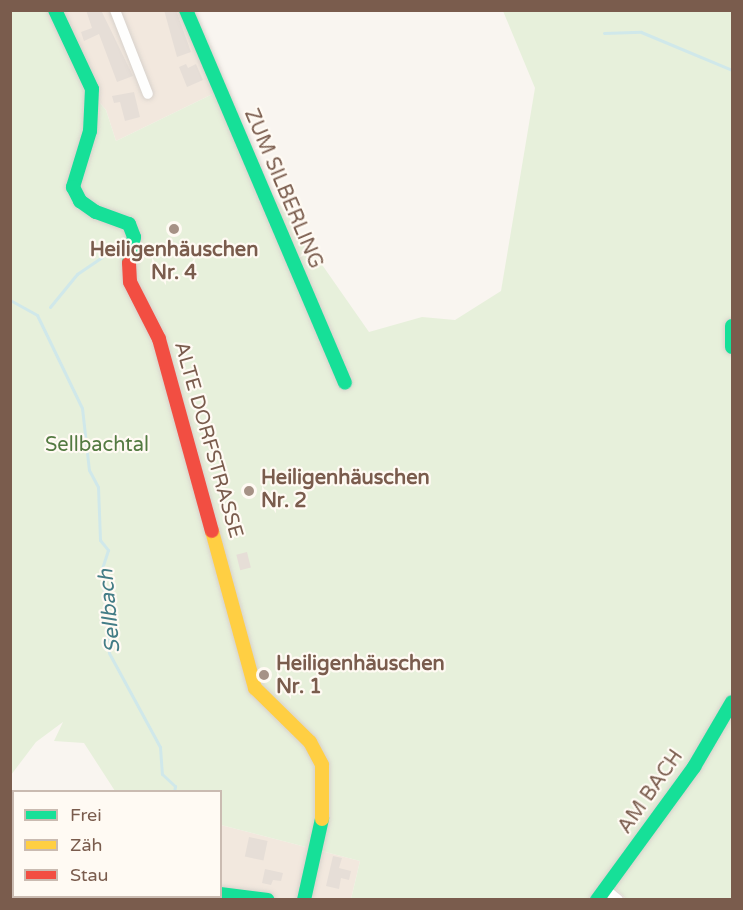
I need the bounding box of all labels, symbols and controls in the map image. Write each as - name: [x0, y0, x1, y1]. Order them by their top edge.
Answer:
- street label: ZUM SILBERLING: [238, 105, 328, 273]
- marker: Heiligenhäuschen Nr. 4: [167, 222, 181, 236]
- place label: Heiligenhäuschen Nr. 4: [90, 238, 258, 285]
- street label: ALTE DORFSTRASSE: [168, 339, 248, 541]
- park label: Sellbachtal: [45, 433, 149, 457]
- place label: Heiligenhäuschen Nr. 2: [261, 467, 430, 514]
- marker: Heiligenhäuschen Nr. 2: [242, 484, 256, 498]
- water label: Sellbach: [94, 568, 126, 654]
- place label: Heiligenhäuschen Nr. 1: [276, 652, 445, 699]
- marker: Heiligenhäuschen Nr. 1: [257, 668, 271, 682]
- street label: AM BACH: [613, 745, 689, 839]
- legend: [12, 790, 222, 898]
- text: Frei: [70, 804, 102, 826]
- text: Zäh: [70, 834, 103, 856]
- text: Stau: [70, 864, 109, 886]

